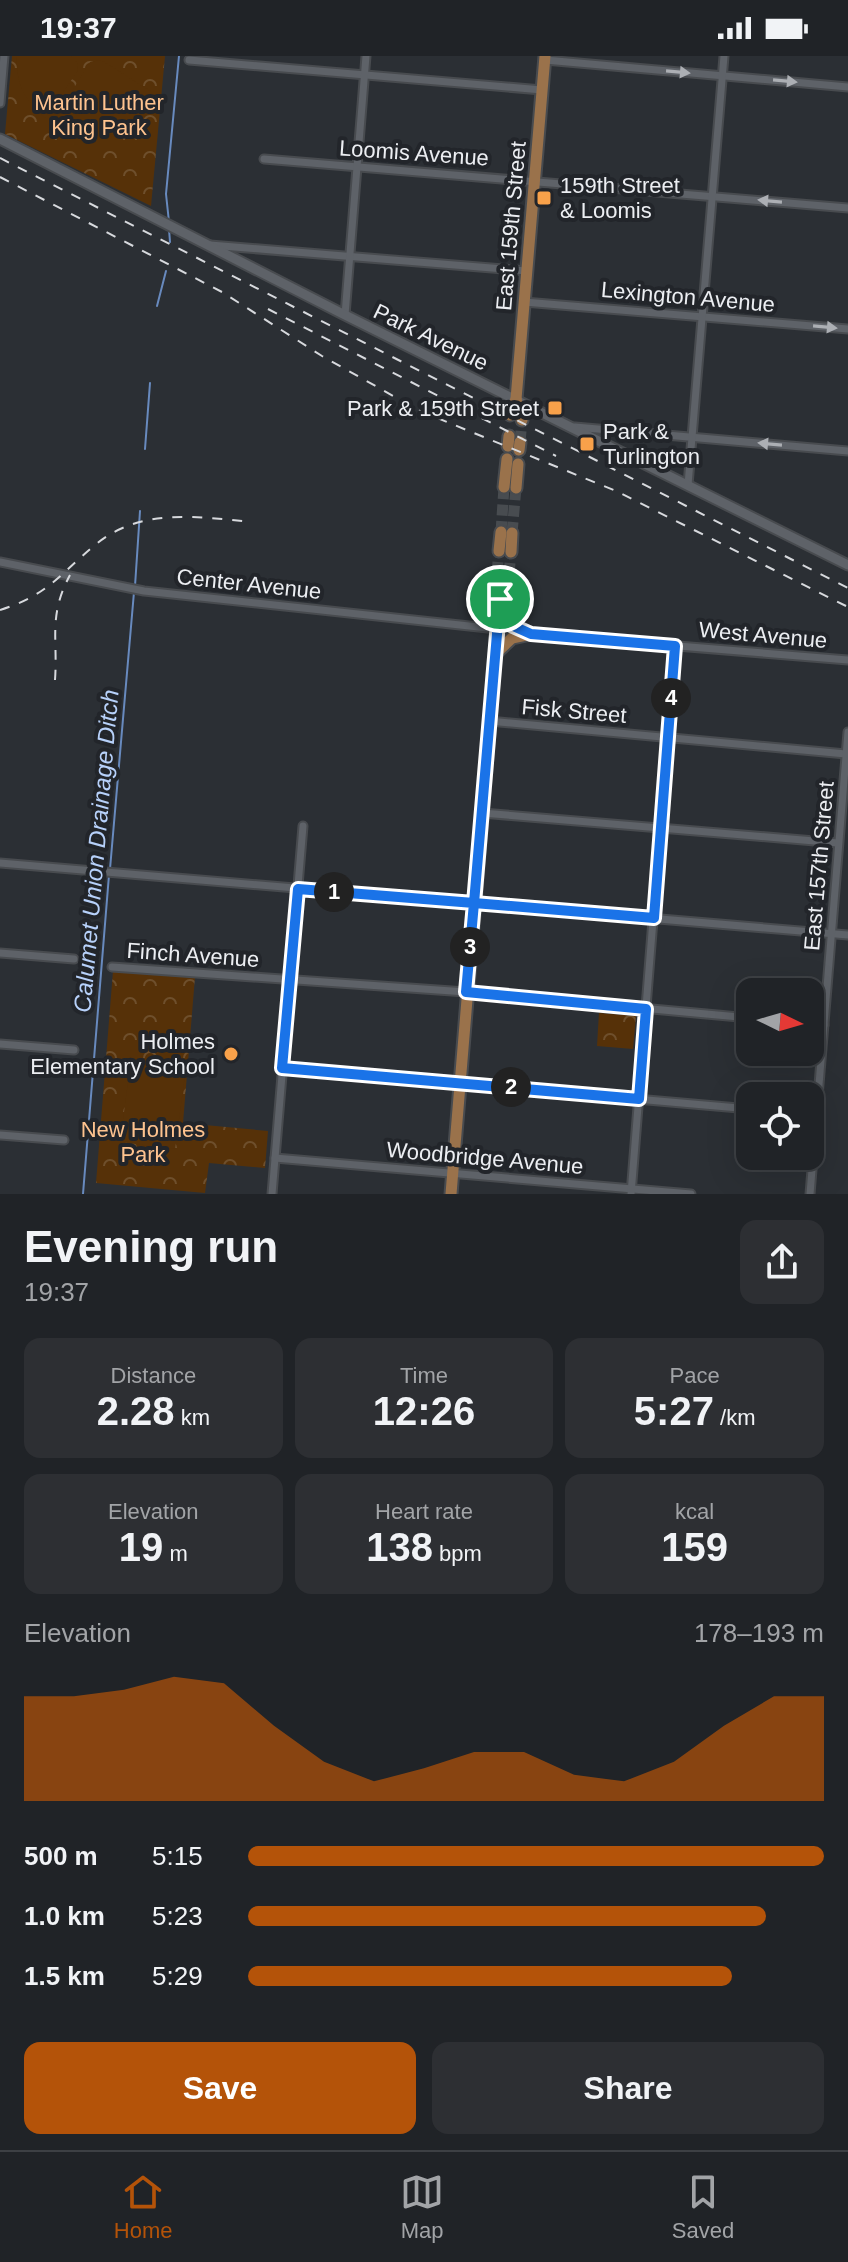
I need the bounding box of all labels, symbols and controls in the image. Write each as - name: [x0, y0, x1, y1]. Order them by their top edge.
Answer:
- text: 19:37: [40, 11, 117, 44]
- one-way arrow: [666, 66, 691, 79]
- one-way arrow: [773, 75, 798, 88]
- park label: Martin Luther King Park: [34, 90, 164, 140]
- street label: Loomis Avenue: [338, 135, 490, 171]
- street label: East 159th Street: [491, 140, 531, 312]
- place label: 159th Street & Loomis: [560, 173, 680, 223]
- marker: 159th Street & Loomis: [535, 189, 553, 207]
- one-way arrow: [757, 194, 782, 207]
- street label: Lexington Avenue: [600, 277, 776, 317]
- street label: Park Avenue: [370, 299, 492, 375]
- one-way arrow: [813, 321, 838, 334]
- place label: Park & 159th Street: [347, 396, 539, 421]
- marker: Park & 159th Street: [546, 399, 564, 417]
- place label: Park & Turlington: [603, 419, 700, 469]
- marker: Park & Turlington: [578, 435, 596, 453]
- one-way arrow: [757, 437, 782, 450]
- street label: Center Avenue: [176, 564, 322, 604]
- pin: [466, 565, 534, 633]
- icon: arrive: [478, 577, 522, 621]
- street label: West Avenue: [698, 617, 828, 653]
- pin: 4: [651, 678, 691, 718]
- text: 4: [665, 685, 677, 710]
- water label: Calumet Union Drainage Ditch: [68, 688, 124, 1014]
- street label: Fisk Street: [521, 694, 627, 728]
- street label: East 157th Street: [799, 780, 839, 952]
- pin: 1: [314, 872, 354, 912]
- text: 1: [328, 879, 340, 904]
- pin: 3: [450, 927, 490, 967]
- text: 3: [464, 934, 476, 959]
- street label: Finch Avenue: [126, 938, 260, 972]
- north arrow: [736, 978, 824, 1066]
- map controls: [736, 978, 824, 1170]
- place label: Holmes Elementary School: [30, 1029, 215, 1079]
- marker: Holmes Elementary School: [222, 1045, 240, 1063]
- pin: 2: [491, 1067, 531, 1107]
- text: 2: [505, 1074, 517, 1099]
- button: locate: [736, 1082, 824, 1170]
- park label: New Holmes Park: [81, 1117, 205, 1167]
- street label: Woodbridge Avenue: [386, 1137, 584, 1179]
- button: share: [740, 1220, 824, 1304]
- text: Evening run: [24, 1222, 278, 1271]
- text: 19:37: [24, 1277, 89, 1307]
- text: Distance: [111, 1363, 196, 1388]
- text: Time: [400, 1363, 448, 1388]
- text: Pace: [670, 1363, 720, 1388]
- text: 2.28: [97, 1389, 175, 1433]
- text: 12:26: [373, 1389, 475, 1433]
- text: 5:27: [634, 1389, 714, 1433]
- text: km: [175, 1405, 210, 1430]
- text: /km: [714, 1405, 755, 1430]
- text: Elevation: [108, 1499, 199, 1524]
- text: Heart rate: [375, 1499, 473, 1524]
- text: kcal: [675, 1499, 714, 1524]
- text: 19: [119, 1525, 163, 1569]
- text: 138: [366, 1525, 433, 1569]
- text: 159: [661, 1525, 728, 1569]
- text: m: [163, 1541, 188, 1566]
- text: bpm: [433, 1541, 482, 1566]
- text: Elevation: [24, 1618, 131, 1648]
- text: 178–193 m: [694, 1618, 824, 1648]
- text: 500 m: [24, 1841, 98, 1871]
- text: 5:15: [152, 1841, 203, 1871]
- text: 1.0 km: [24, 1901, 105, 1931]
- text: 5:23: [152, 1901, 203, 1931]
- text: 1.5 km: [24, 1961, 105, 1991]
- text: 5:29: [152, 1961, 203, 1991]
- button: Save: [24, 2042, 416, 2134]
- button: Share: [432, 2042, 824, 2134]
- tab: Home: [114, 2170, 173, 2244]
- tab: Map: [400, 2170, 444, 2244]
- tab: Saved: [672, 2170, 734, 2244]

